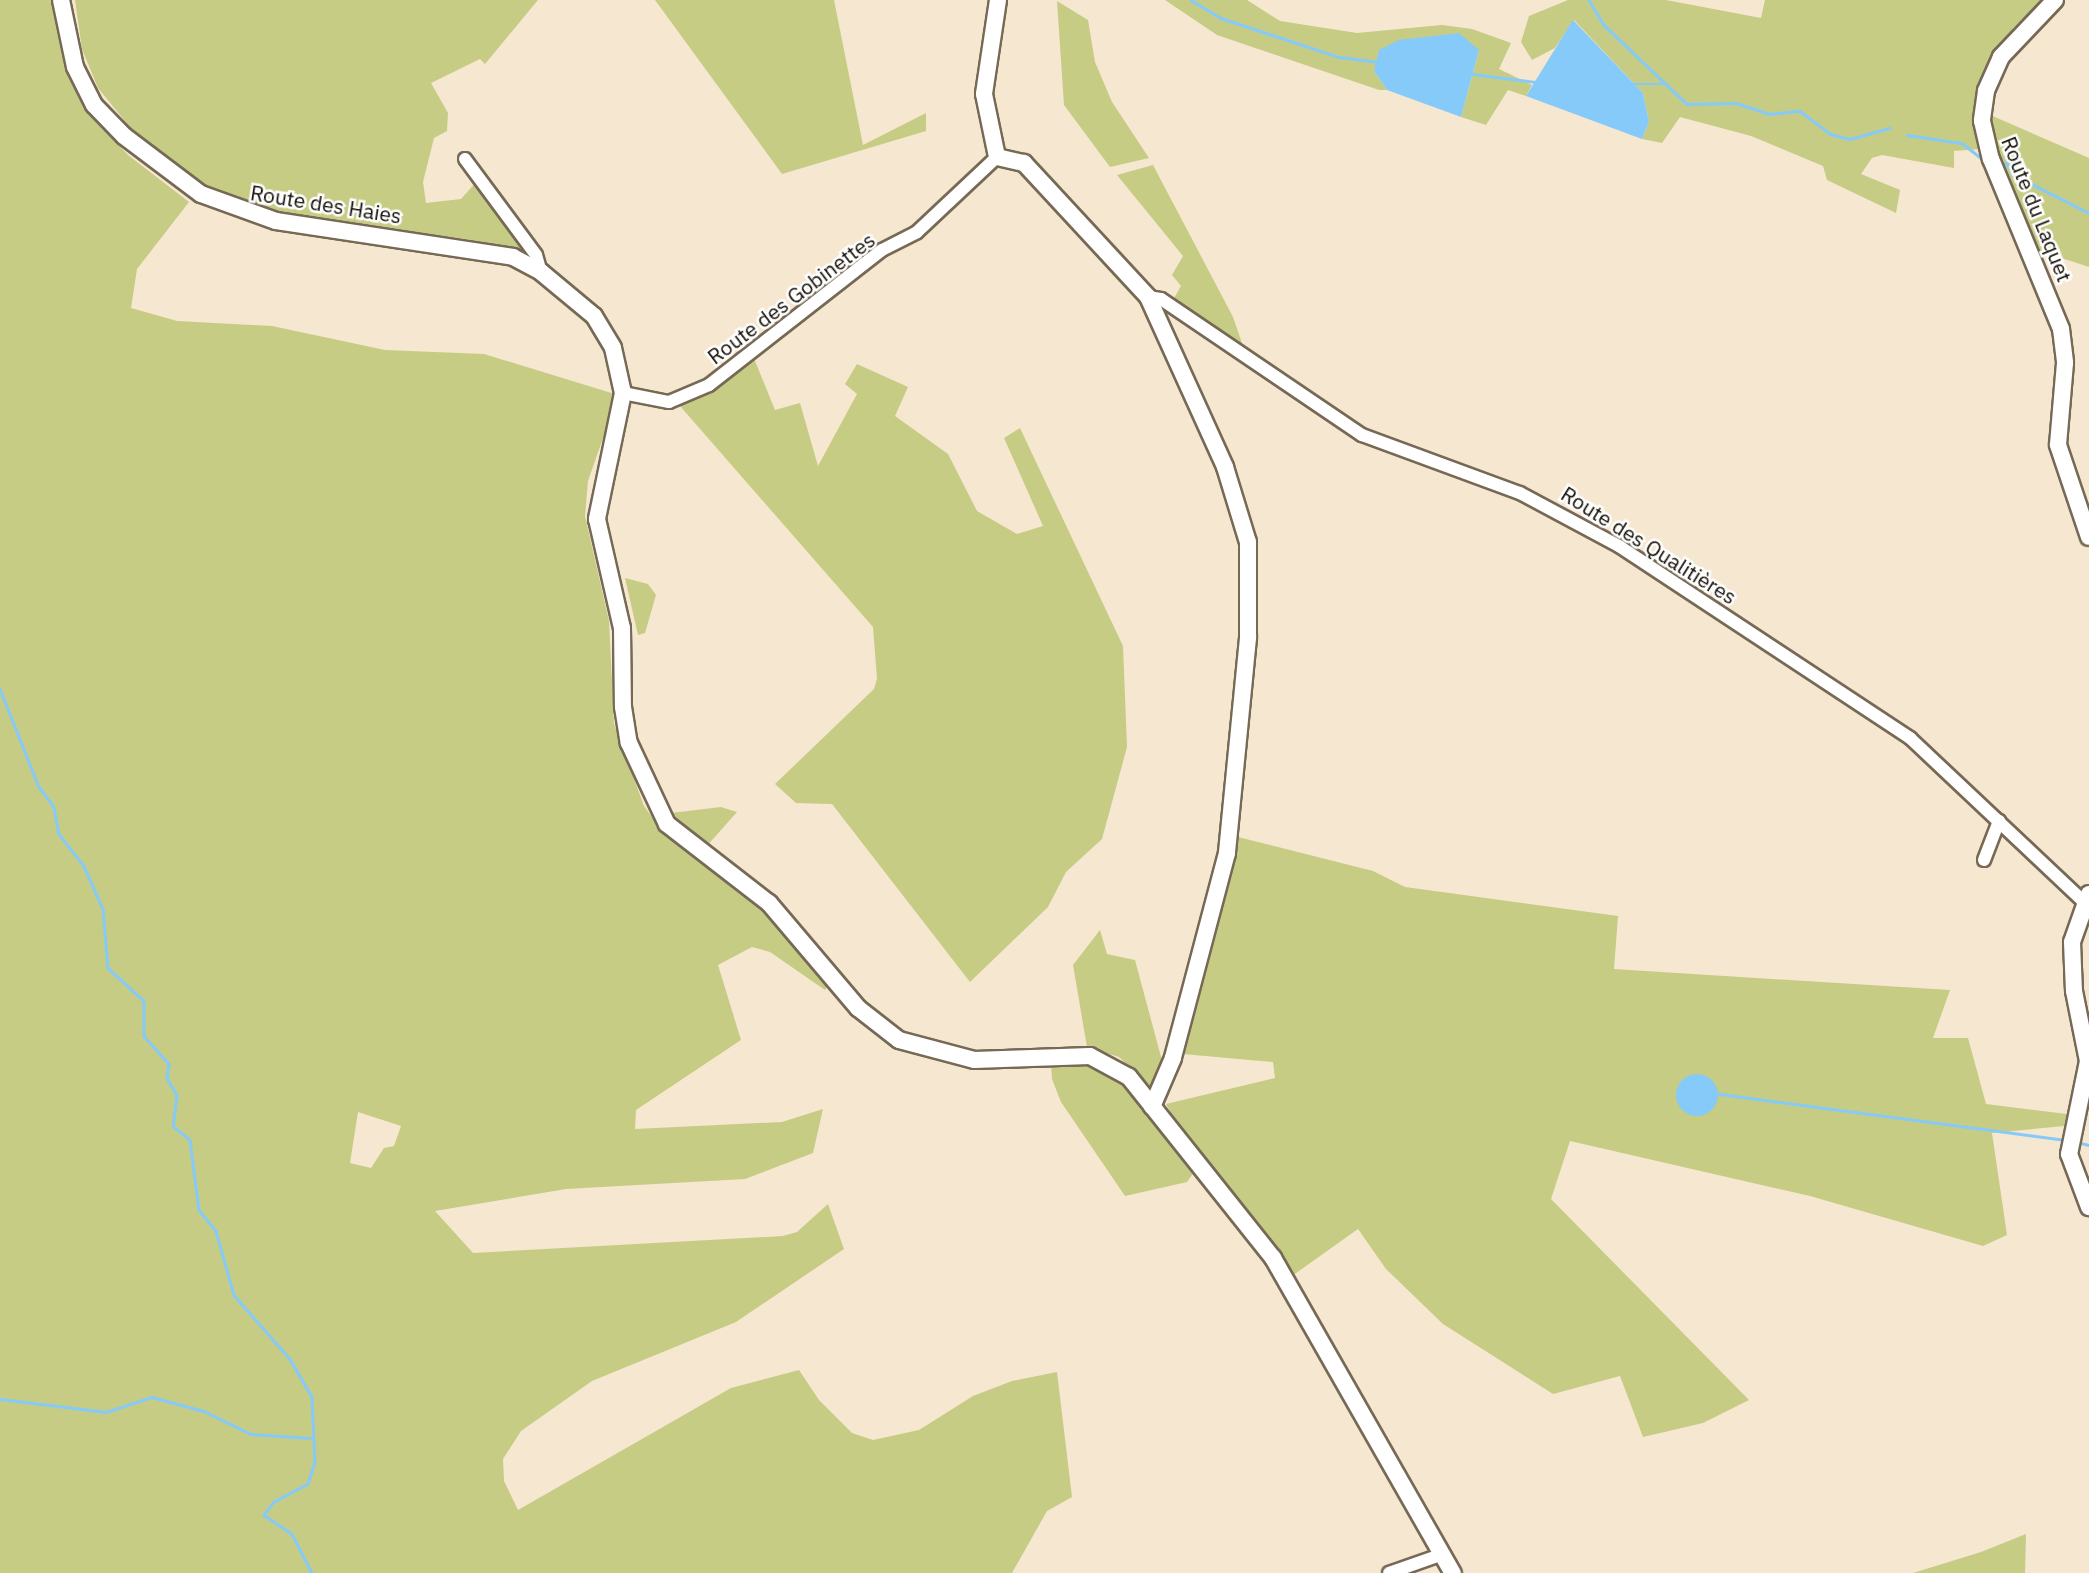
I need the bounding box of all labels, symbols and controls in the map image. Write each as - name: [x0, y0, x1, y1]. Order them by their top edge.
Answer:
- street label: Route du Laquet: [1996, 133, 2078, 285]
- street label: Route des Haies: [249, 180, 403, 228]
- street label: Route des Gobinettes: [702, 227, 880, 369]
- street label: Route des Qualitières: [1557, 481, 1741, 609]

